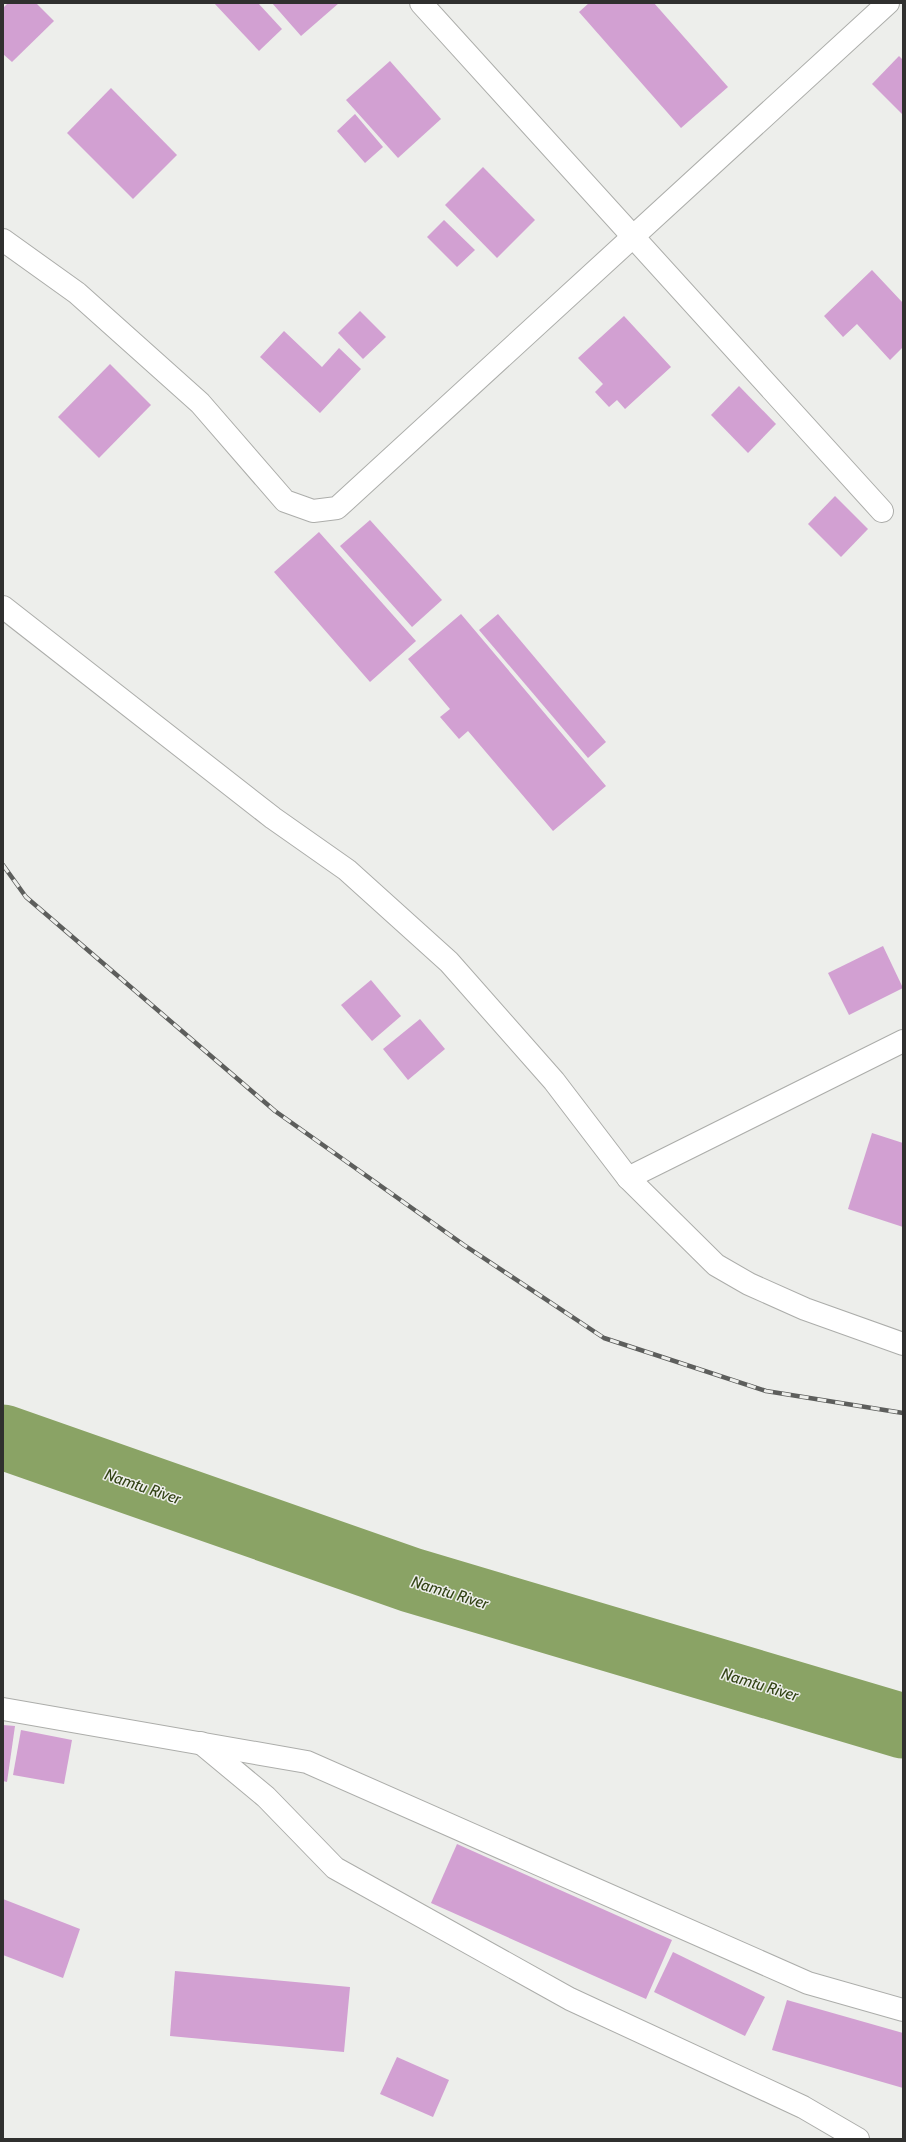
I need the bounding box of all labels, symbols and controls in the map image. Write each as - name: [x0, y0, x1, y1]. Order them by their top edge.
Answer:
- water label: Namtu River: [102, 1465, 184, 1509]
- water label: Namtu River: [409, 1572, 492, 1613]
- water label: Namtu River: [719, 1664, 802, 1705]

